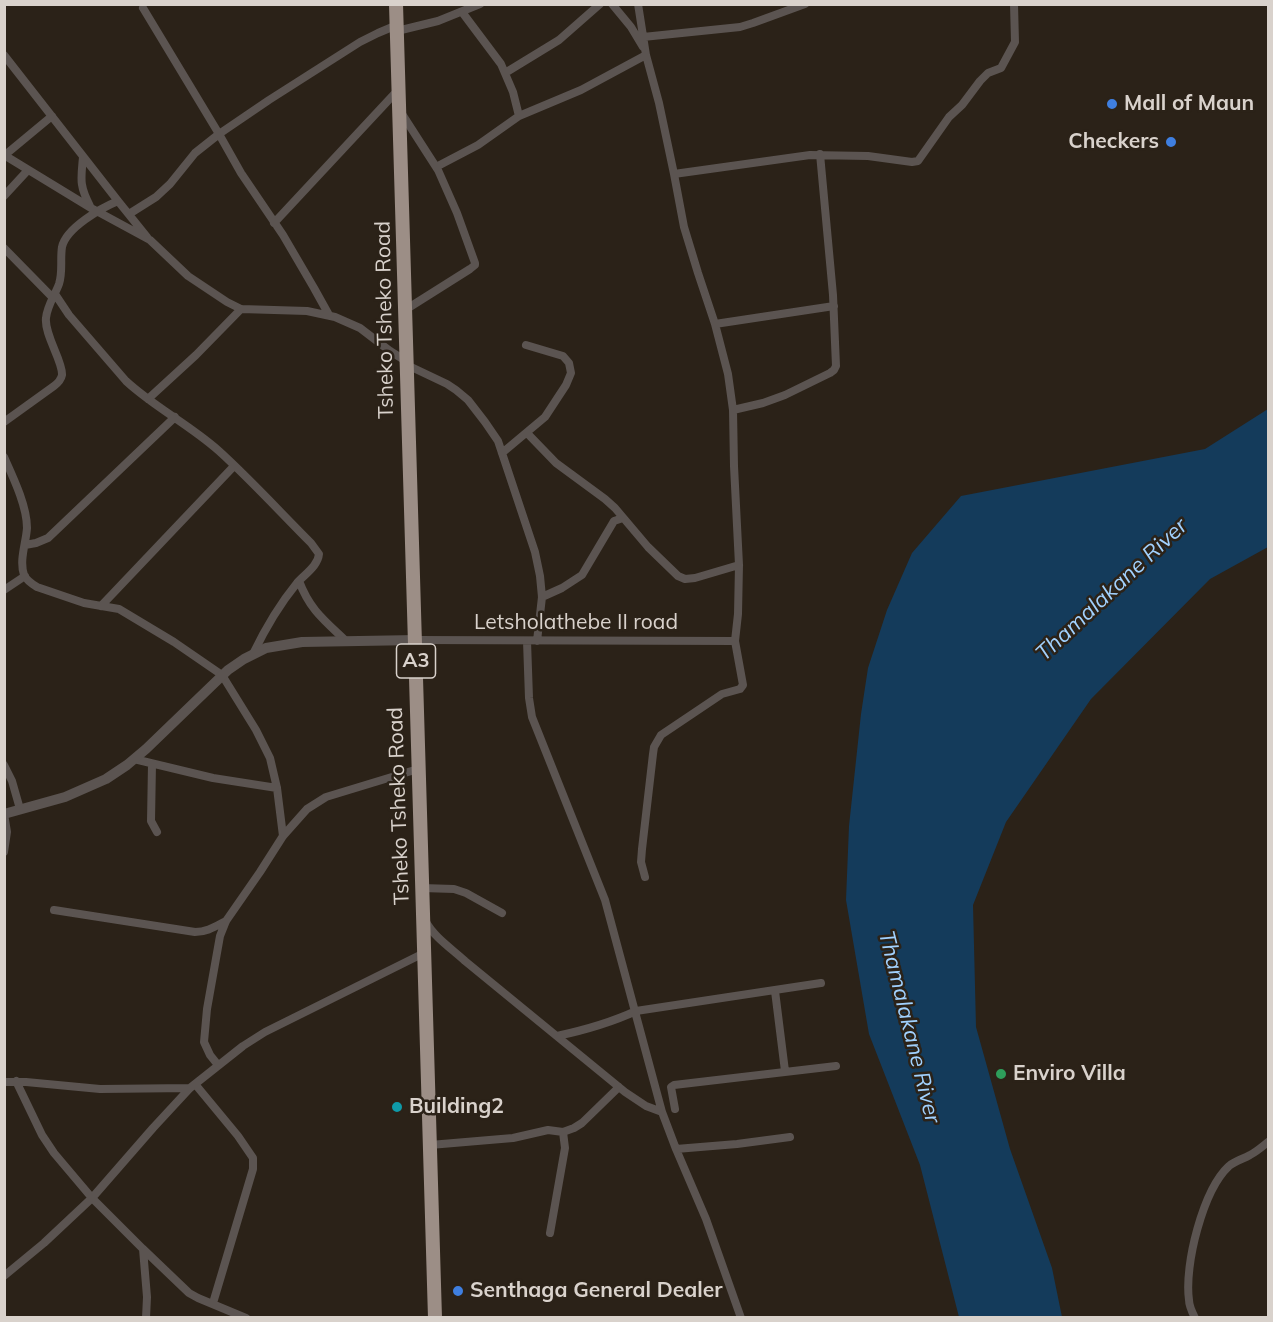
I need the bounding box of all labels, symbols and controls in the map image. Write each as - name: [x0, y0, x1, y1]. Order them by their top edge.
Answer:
- place label: Mall of Maun: [1124, 91, 1254, 117]
- marker: Mall of Maun: [1105, 97, 1119, 111]
- place label: Checkers: [1068, 129, 1159, 155]
- marker: Checkers: [1164, 135, 1178, 149]
- street label: Tsheko Tsheko Road: [371, 221, 399, 419]
- water label: Thamalakane River: [1031, 513, 1193, 667]
- street label: Letsholathebe II road: [474, 610, 678, 636]
- road number: A3: [396, 644, 436, 678]
- street label: Tsheko Tsheko Road: [383, 707, 415, 905]
- water label: Thamalakane River: [872, 928, 946, 1126]
- place label: Enviro Villa: [1013, 1061, 1126, 1087]
- marker: Enviro Villa: [994, 1067, 1008, 1081]
- place label: Building2: [409, 1094, 504, 1120]
- marker: Building2: [390, 1100, 404, 1114]
- place label: Senthaga General Dealer: [470, 1278, 723, 1304]
- marker: Senthaga General Dealer: [451, 1284, 465, 1298]

